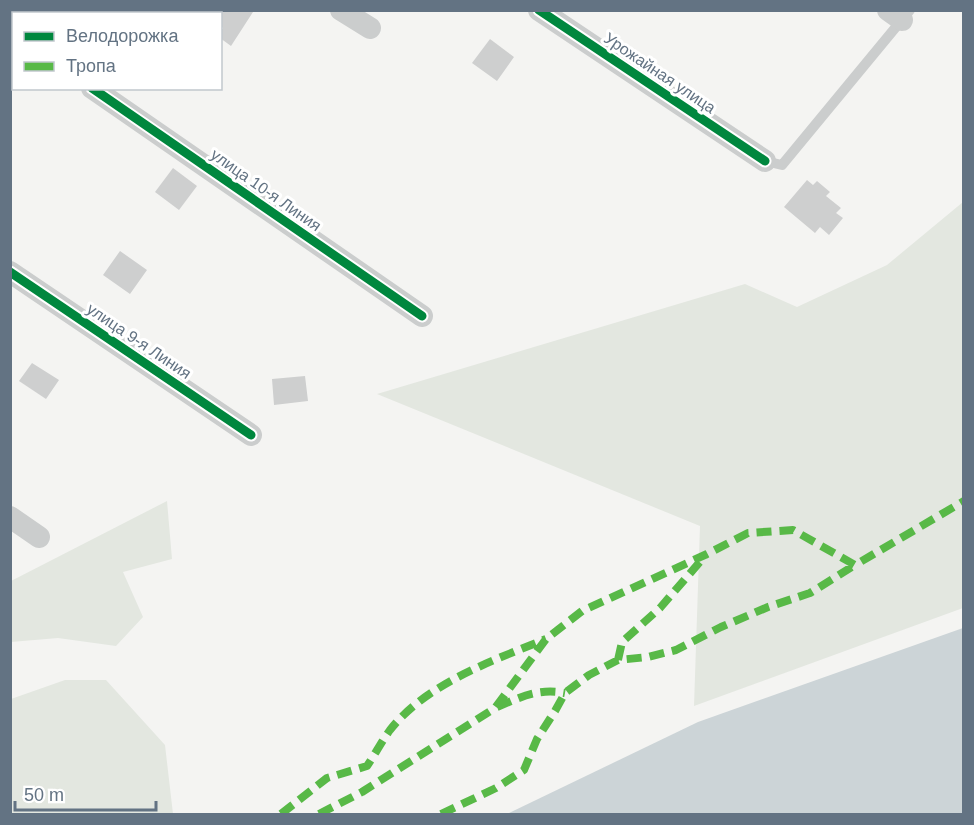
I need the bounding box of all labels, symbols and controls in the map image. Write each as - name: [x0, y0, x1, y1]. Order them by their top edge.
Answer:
- legend: [12, 12, 222, 90]
- text: Велодорожка: [66, 26, 179, 46]
- street label: Урожайная улица: [601, 29, 719, 117]
- text: Тропа: [66, 56, 117, 76]
- street label: улица 10-я Линия: [208, 146, 324, 234]
- street label: улица 9-я Линия: [84, 300, 194, 382]
- scale bar: [15, 774, 156, 812]
- text: 50 m: [24, 785, 64, 805]

